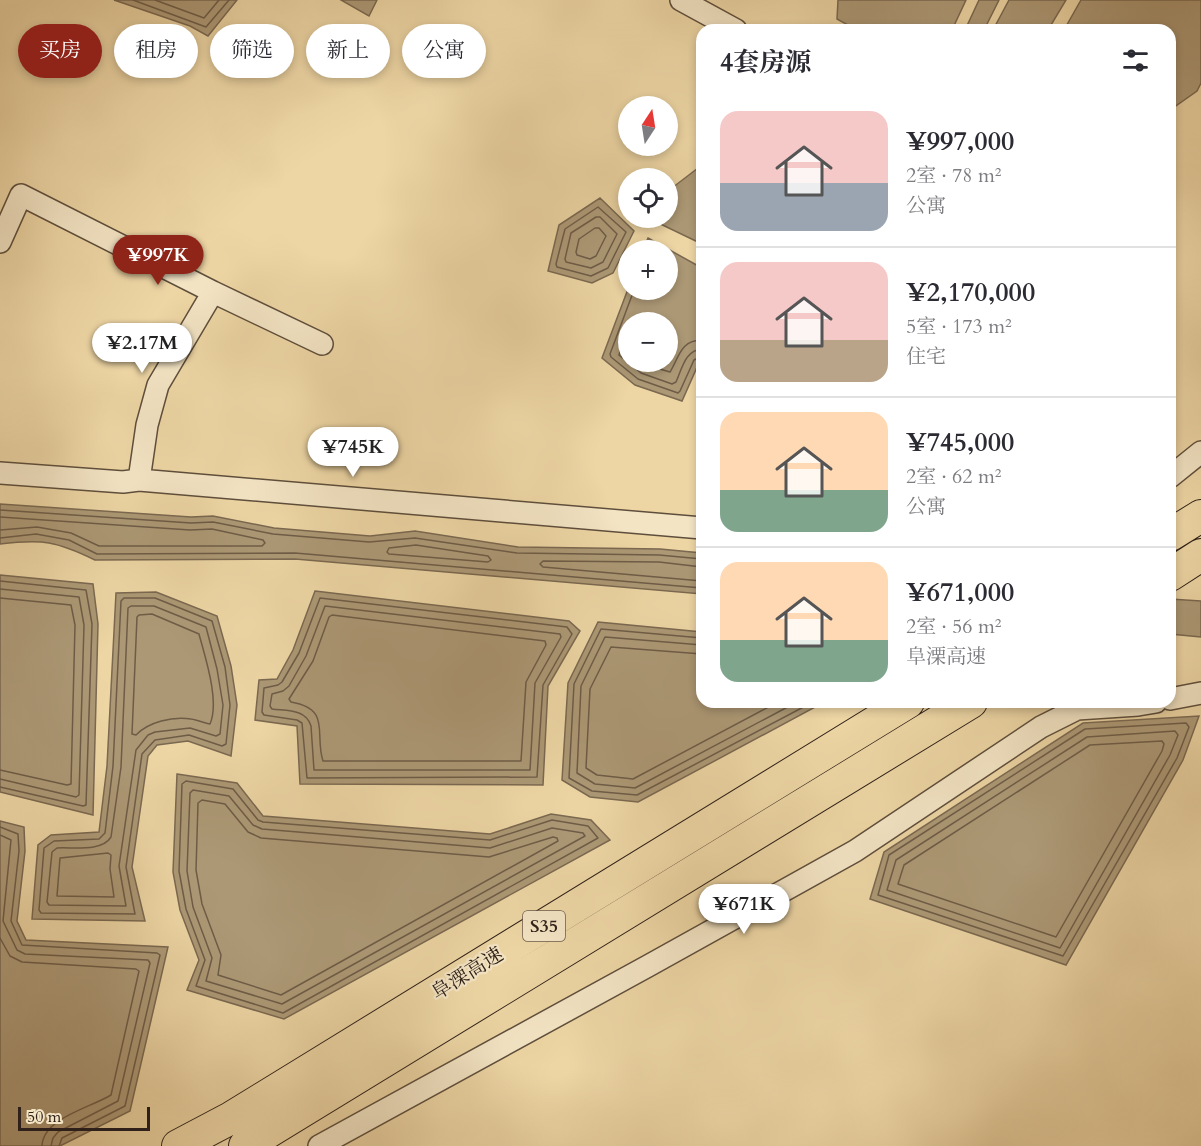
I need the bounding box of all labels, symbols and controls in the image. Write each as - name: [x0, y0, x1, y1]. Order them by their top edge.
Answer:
- chip: 买房: [18, 24, 102, 78]
- chip: 租房: [114, 24, 198, 78]
- chip: 筛选: [210, 24, 294, 78]
- chip: 新上: [306, 24, 390, 78]
- chip: 公寓: [402, 24, 486, 78]
- icon: filters: [1119, 44, 1152, 77]
- text: 4套房源: [720, 45, 811, 80]
- north arrow: [618, 96, 678, 156]
- map controls: [618, 96, 678, 372]
- text: ¥997,000: [906, 124, 1014, 159]
- icon: home: [768, 135, 840, 207]
- text: 2室 · 78 m²: [906, 162, 1002, 189]
- button: locate: [618, 168, 678, 228]
- text: 公寓: [906, 192, 946, 219]
- pin: ¥997K: [116, 235, 200, 286]
- button: +: [618, 240, 678, 300]
- text: ¥997K: [127, 241, 189, 268]
- text: ¥2,170,000: [906, 275, 1035, 310]
- icon: home: [768, 286, 840, 358]
- button: −: [618, 312, 678, 372]
- text: 5室 · 173 m²: [906, 313, 1012, 340]
- pin: ¥2.17M: [93, 323, 191, 374]
- text: ¥2.17M: [106, 329, 178, 356]
- text: 住宅: [906, 343, 946, 370]
- text: ¥745,000: [906, 425, 1014, 460]
- pin: ¥745K: [311, 427, 395, 478]
- text: ¥745K: [322, 433, 384, 460]
- icon: home: [768, 436, 840, 508]
- text: 2室 · 62 m²: [906, 463, 1002, 490]
- text: 公寓: [906, 493, 946, 520]
- text: ¥671,000: [906, 575, 1014, 610]
- icon: home: [768, 586, 840, 658]
- text: 2室 · 56 m²: [906, 613, 1002, 640]
- text: 阜溧高速: [906, 643, 986, 670]
- pin: ¥671K: [702, 884, 786, 935]
- text: ¥671K: [713, 890, 775, 917]
- road number: S35: [523, 911, 565, 941]
- street label: 阜溧高速: [426, 941, 508, 1006]
- scale bar: [18, 1104, 150, 1132]
- text: 50 m: [27, 1106, 61, 1128]

